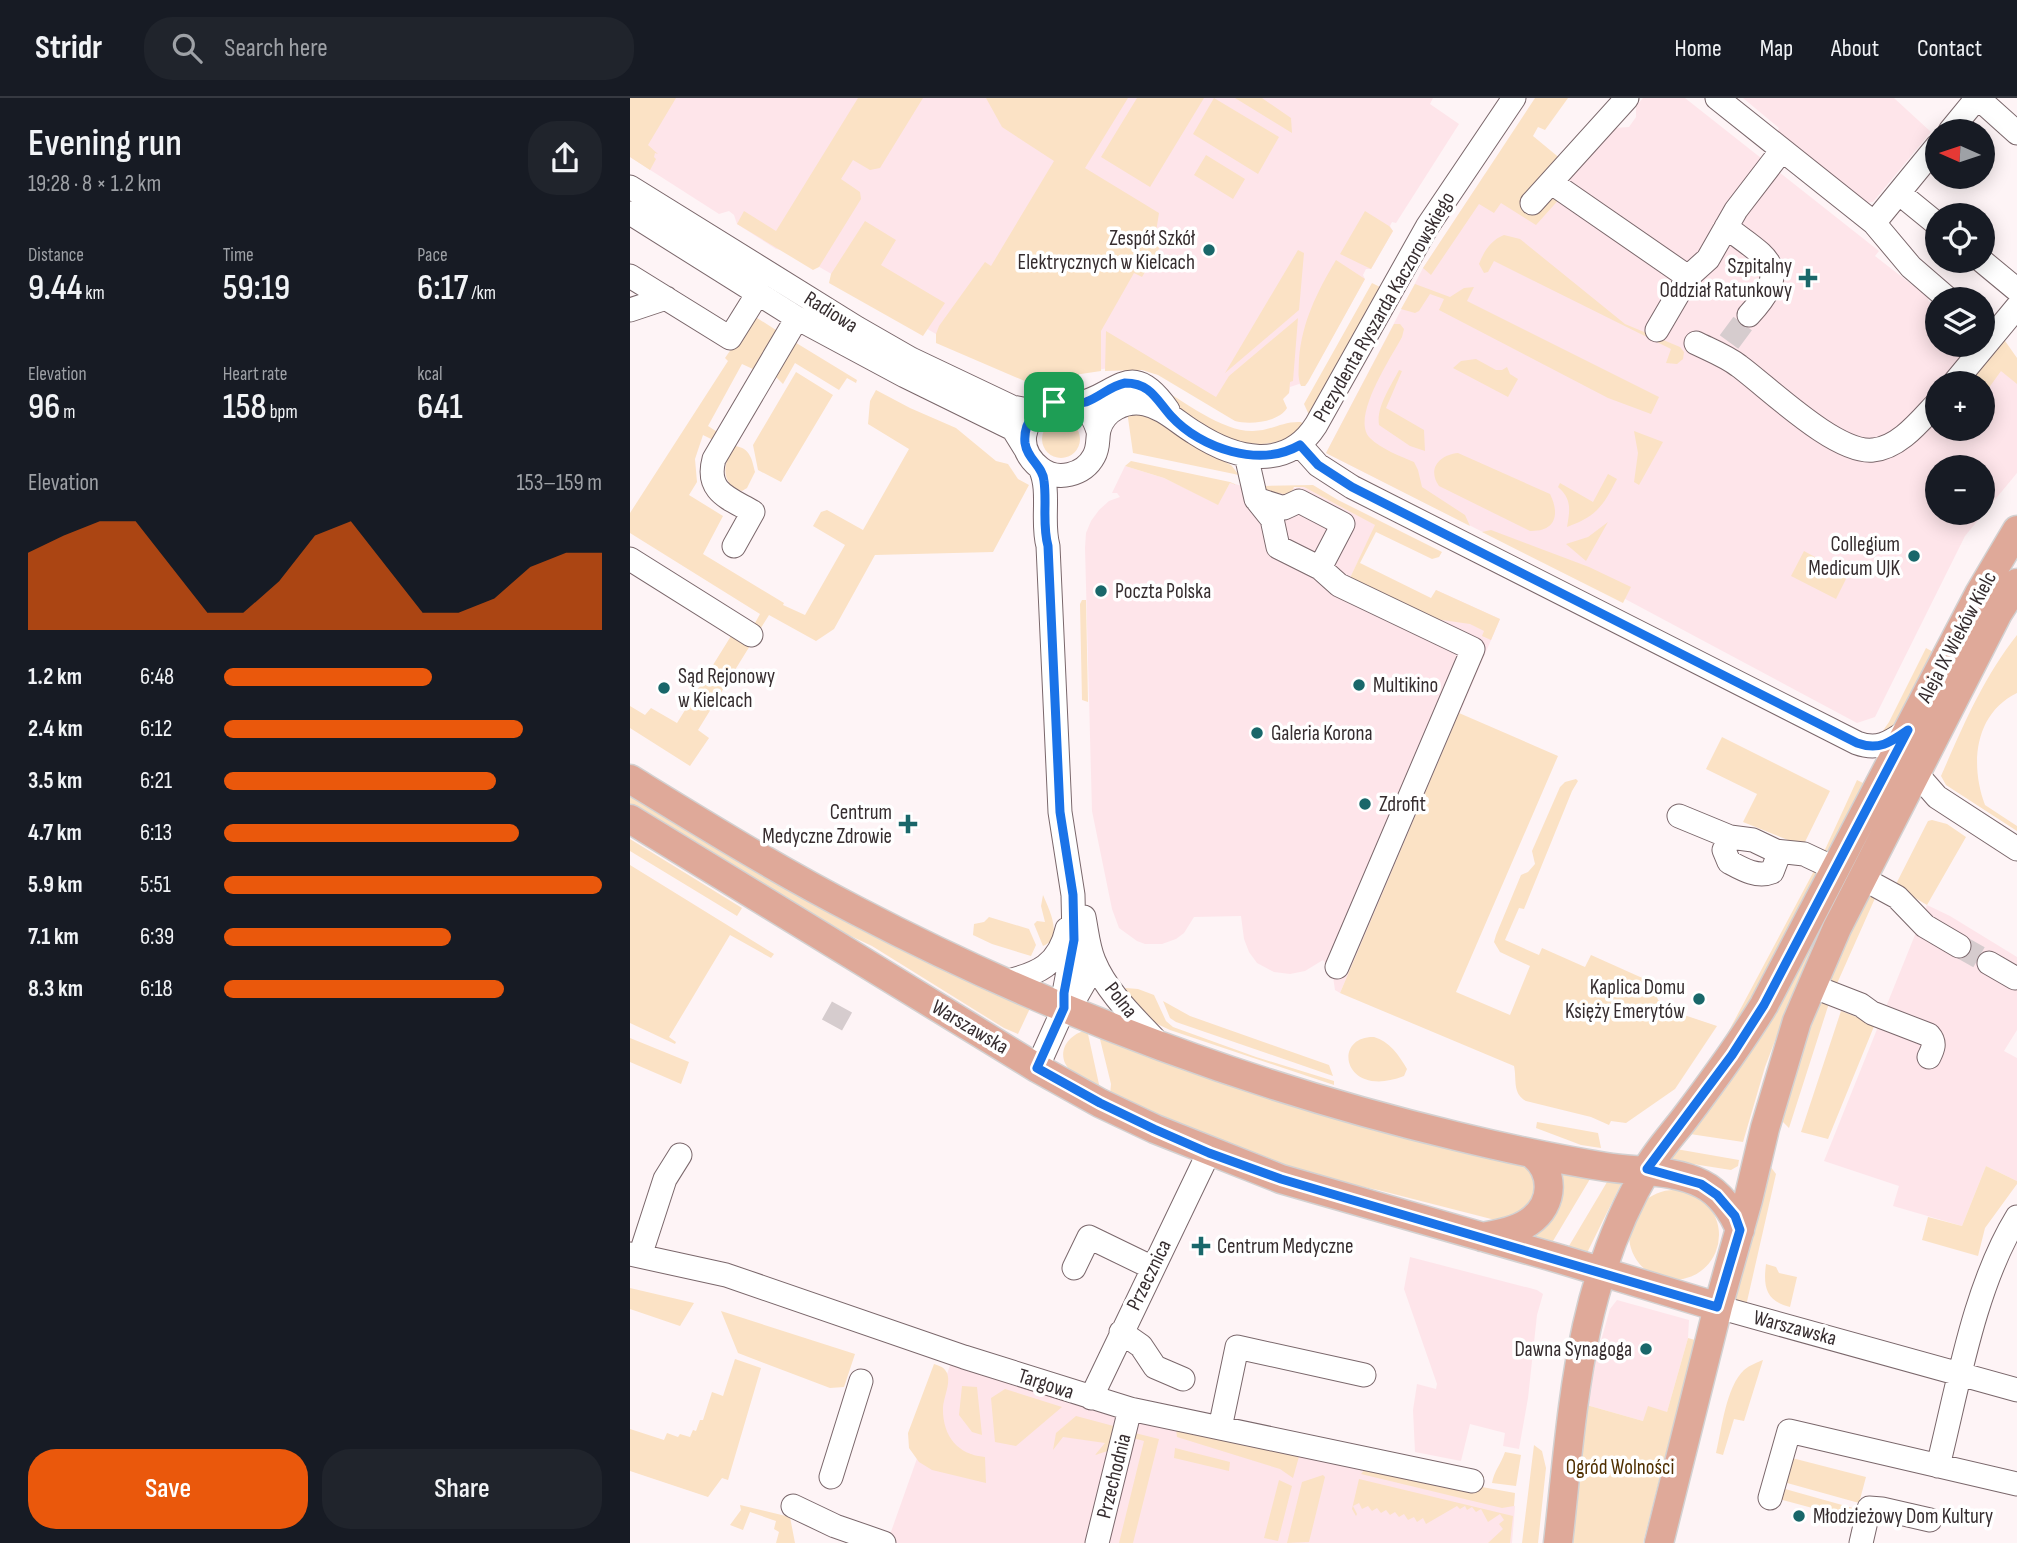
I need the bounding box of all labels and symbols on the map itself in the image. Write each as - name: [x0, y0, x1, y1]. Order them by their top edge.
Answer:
- north arrow: [1925, 119, 1995, 189]
- street label: Prezydenta Ryszarda Kaczorowskiego: [1308, 187, 1460, 427]
- place label: Zespół Szkół Elektrycznych w Kielcach: [1018, 226, 1195, 275]
- marker: Zespół Szkół Elektrycznych w Kielcach: [1201, 242, 1217, 258]
- place label: Szpitalny Oddział Ratunkowy: [1659, 254, 1792, 303]
- marker: Szpitalny Oddział Ratunkowy: [1798, 268, 1818, 288]
- street label: Radiowa: [800, 286, 862, 338]
- pin: [1024, 372, 1084, 432]
- place label: Collegium Medicum UJK: [1808, 532, 1900, 581]
- marker: Collegium Medicum UJK: [1906, 548, 1922, 564]
- street label: Aleja IX Wieków Kielc: [1911, 567, 2002, 708]
- place label: Poczta Polska: [1115, 579, 1211, 604]
- marker: Poczta Polska: [1093, 583, 1109, 599]
- place label: Sąd Rejonowy w Kielcach: [678, 664, 775, 713]
- place label: Multikino: [1373, 673, 1438, 698]
- marker: Multikino: [1351, 677, 1367, 693]
- marker: Sąd Rejonowy w Kielcach: [656, 680, 672, 696]
- place label: Galeria Korona: [1271, 721, 1373, 746]
- marker: Galeria Korona: [1249, 725, 1265, 741]
- place label: Zdrofit: [1379, 792, 1426, 817]
- marker: Zdrofit: [1357, 796, 1373, 812]
- place label: Centrum Medyczne Zdrowie: [762, 800, 892, 849]
- marker: Centrum Medyczne Zdrowie: [898, 814, 918, 834]
- place label: Kaplica Domu Księży Emerytów: [1565, 975, 1685, 1024]
- street label: Polna: [1099, 977, 1143, 1023]
- marker: Kaplica Domu Księży Emerytów: [1691, 991, 1707, 1007]
- street label: Warszawska: [927, 994, 1013, 1060]
- place label: Centrum Medyczne: [1217, 1234, 1353, 1259]
- street label: Przecznica: [1121, 1236, 1177, 1314]
- marker: Centrum Medyczne: [1191, 1236, 1211, 1256]
- street label: Warszawska: [1751, 1305, 1839, 1351]
- place label: Dawna Synagoga: [1514, 1337, 1632, 1362]
- marker: Dawna Synagoga: [1638, 1341, 1654, 1357]
- street label: Targowa: [1015, 1363, 1077, 1405]
- street label: Przechodnia: [1091, 1431, 1137, 1521]
- park label: Ogród Wolności: [1566, 1455, 1674, 1480]
- place label: Młodzieżowy Dom Kultury: [1813, 1504, 1993, 1529]
- marker: Młodzieżowy Dom Kultury: [1791, 1508, 1807, 1524]

